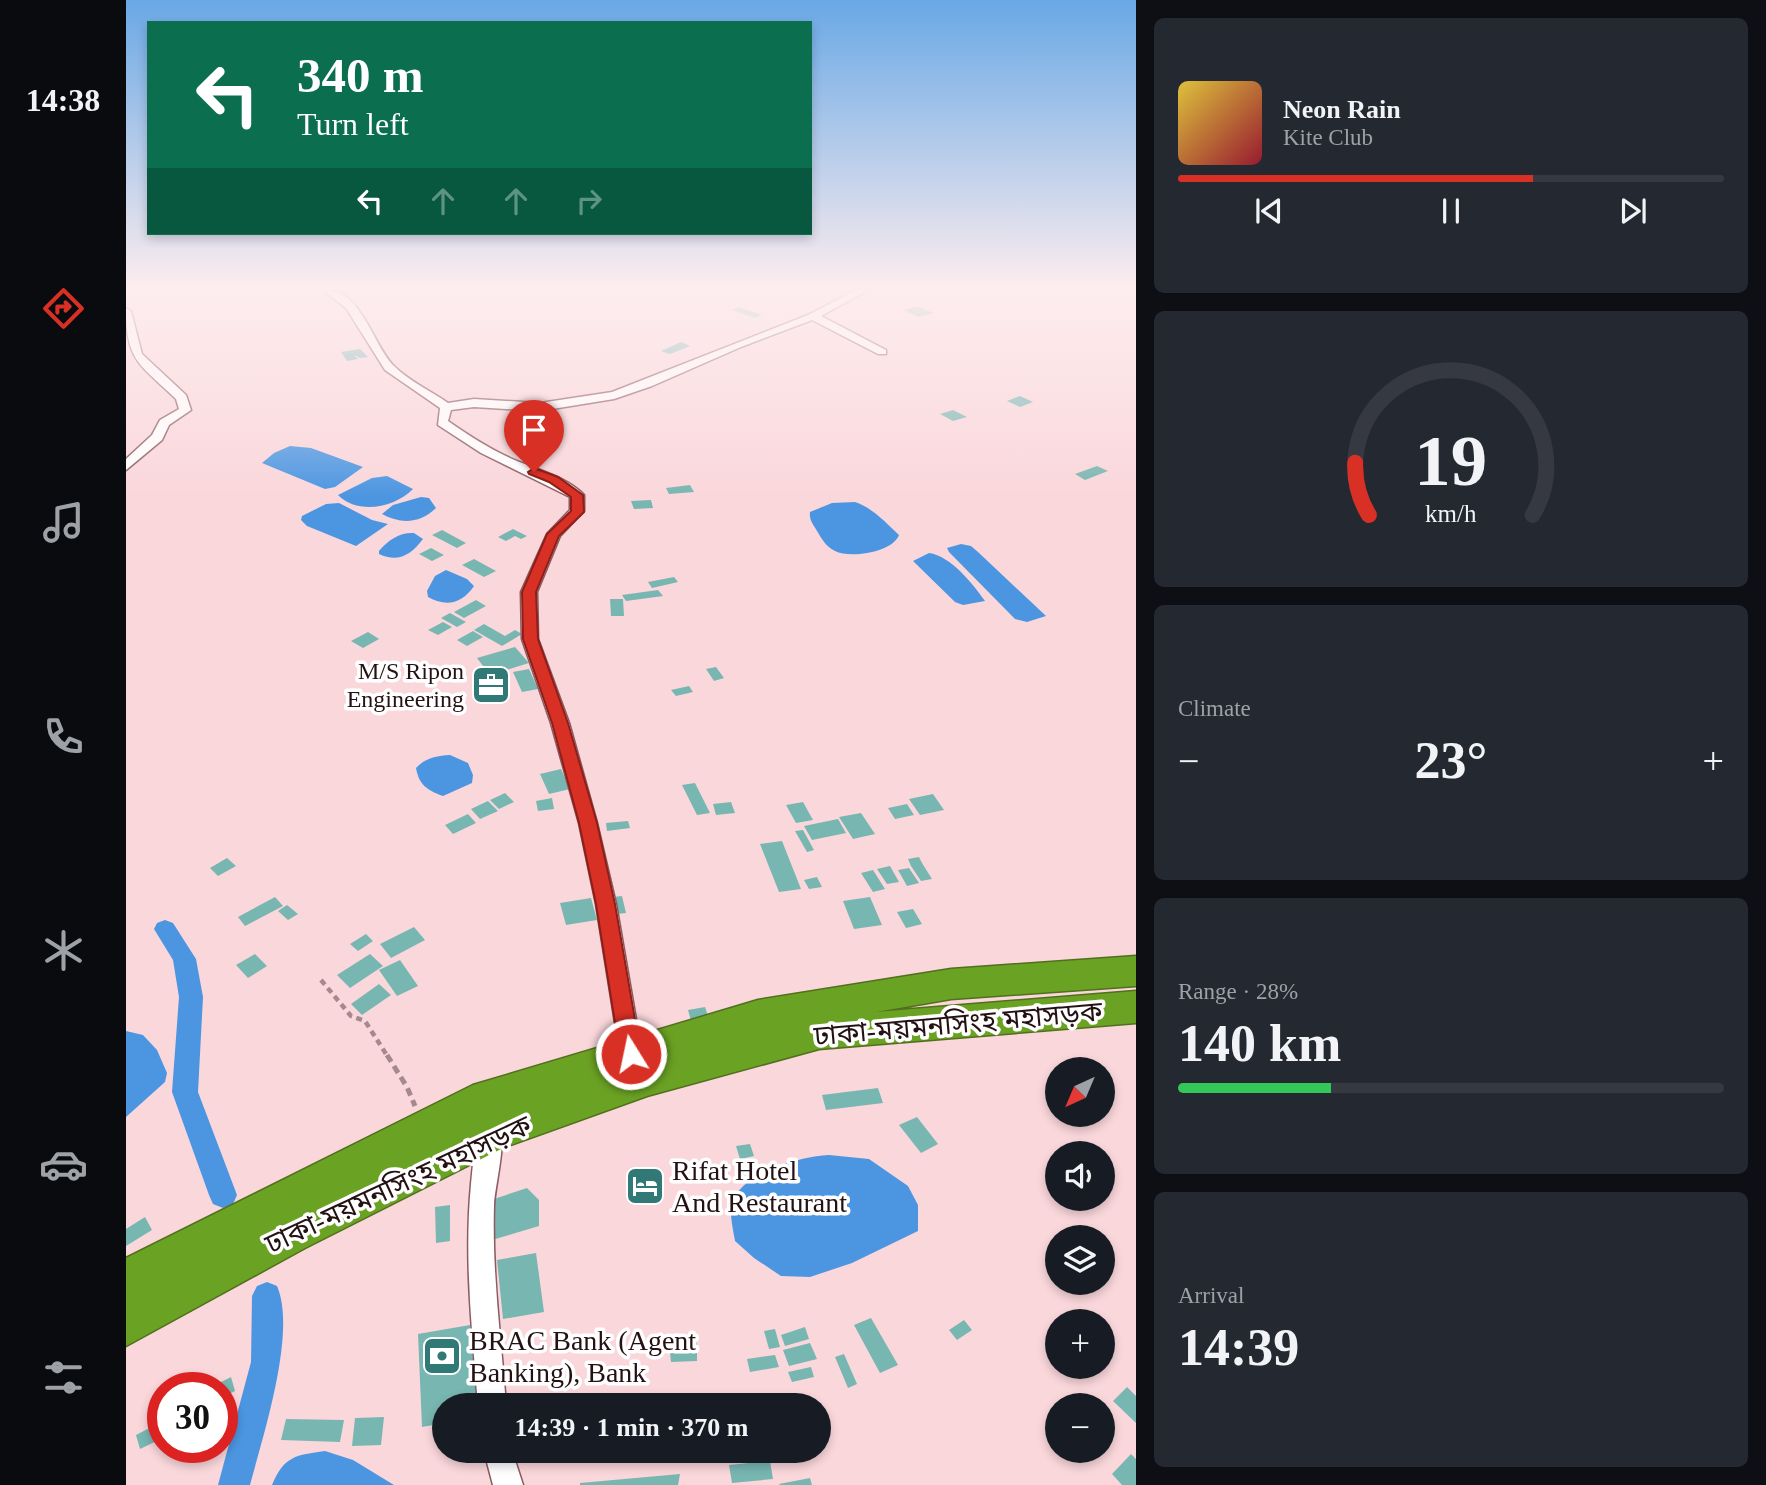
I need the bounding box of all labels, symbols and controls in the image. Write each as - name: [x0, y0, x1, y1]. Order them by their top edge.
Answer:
- text: 340 m: [297, 48, 424, 103]
- icon: left: [182, 49, 273, 140]
- text: 14:38: [26, 82, 100, 118]
- text: Neon Rain: [1283, 95, 1401, 124]
- text: Turn left: [297, 106, 409, 142]
- text: Kite Club: [1283, 125, 1373, 150]
- icon: left: [351, 182, 389, 220]
- icon: ahead: [424, 182, 462, 220]
- icon: ahead: [497, 182, 535, 220]
- icon: right: [570, 182, 608, 220]
- icon: previous: [1250, 192, 1288, 230]
- icon: pause: [1432, 192, 1470, 230]
- icon: next: [1614, 192, 1652, 230]
- icon: directions: [39, 284, 88, 333]
- pin: [504, 400, 564, 472]
- icon: arrive: [515, 411, 553, 449]
- text: 19: [1415, 421, 1487, 502]
- icon: music: [39, 498, 88, 547]
- text: km/h: [1425, 500, 1477, 527]
- place label: M/S Ripon Engineering: [347, 658, 464, 712]
- office icon: M/S Ripon Engineering: [470, 664, 512, 706]
- text: Climate: [1178, 696, 1251, 721]
- icon: phone: [39, 712, 88, 761]
- text: 23°: [1415, 732, 1487, 789]
- text: −: [1178, 740, 1199, 782]
- text: +: [1703, 740, 1724, 782]
- icon: climate: [39, 926, 88, 975]
- text: Range · 28%: [1178, 979, 1298, 1004]
- street label: ঢাকা-ময়মনসিংহ মহাসড়ক: [811, 994, 1104, 1052]
- text: 140 km: [1178, 1015, 1341, 1072]
- position arrow: [594, 1017, 668, 1091]
- north arrow: [1045, 1057, 1115, 1127]
- map controls: [1045, 1057, 1115, 1463]
- street label: ঢাকা-ময়মনসিংহ মহাসড়ক: [259, 1108, 536, 1260]
- icon: car: [39, 1140, 88, 1189]
- button: sound: [1045, 1141, 1115, 1211]
- place label: Rifat Hotel And Restaurant: [672, 1155, 847, 1218]
- hotel icon: Rifat Hotel And Restaurant: [624, 1165, 666, 1207]
- button: layers: [1045, 1225, 1115, 1295]
- text: Arrival: [1178, 1283, 1244, 1308]
- button: +: [1045, 1309, 1115, 1379]
- text: 14:39: [1178, 1319, 1299, 1376]
- place label: BRAC Bank (Agent Banking), Bank: [469, 1325, 696, 1388]
- bank icon: BRAC Bank (Agent Banking), Bank: [421, 1335, 463, 1377]
- icon: filters: [39, 1353, 88, 1402]
- speed limit sign: 30: [147, 1372, 238, 1463]
- button: −: [1045, 1393, 1115, 1463]
- text: 14:39 · 1 min · 370 m: [515, 1413, 749, 1442]

